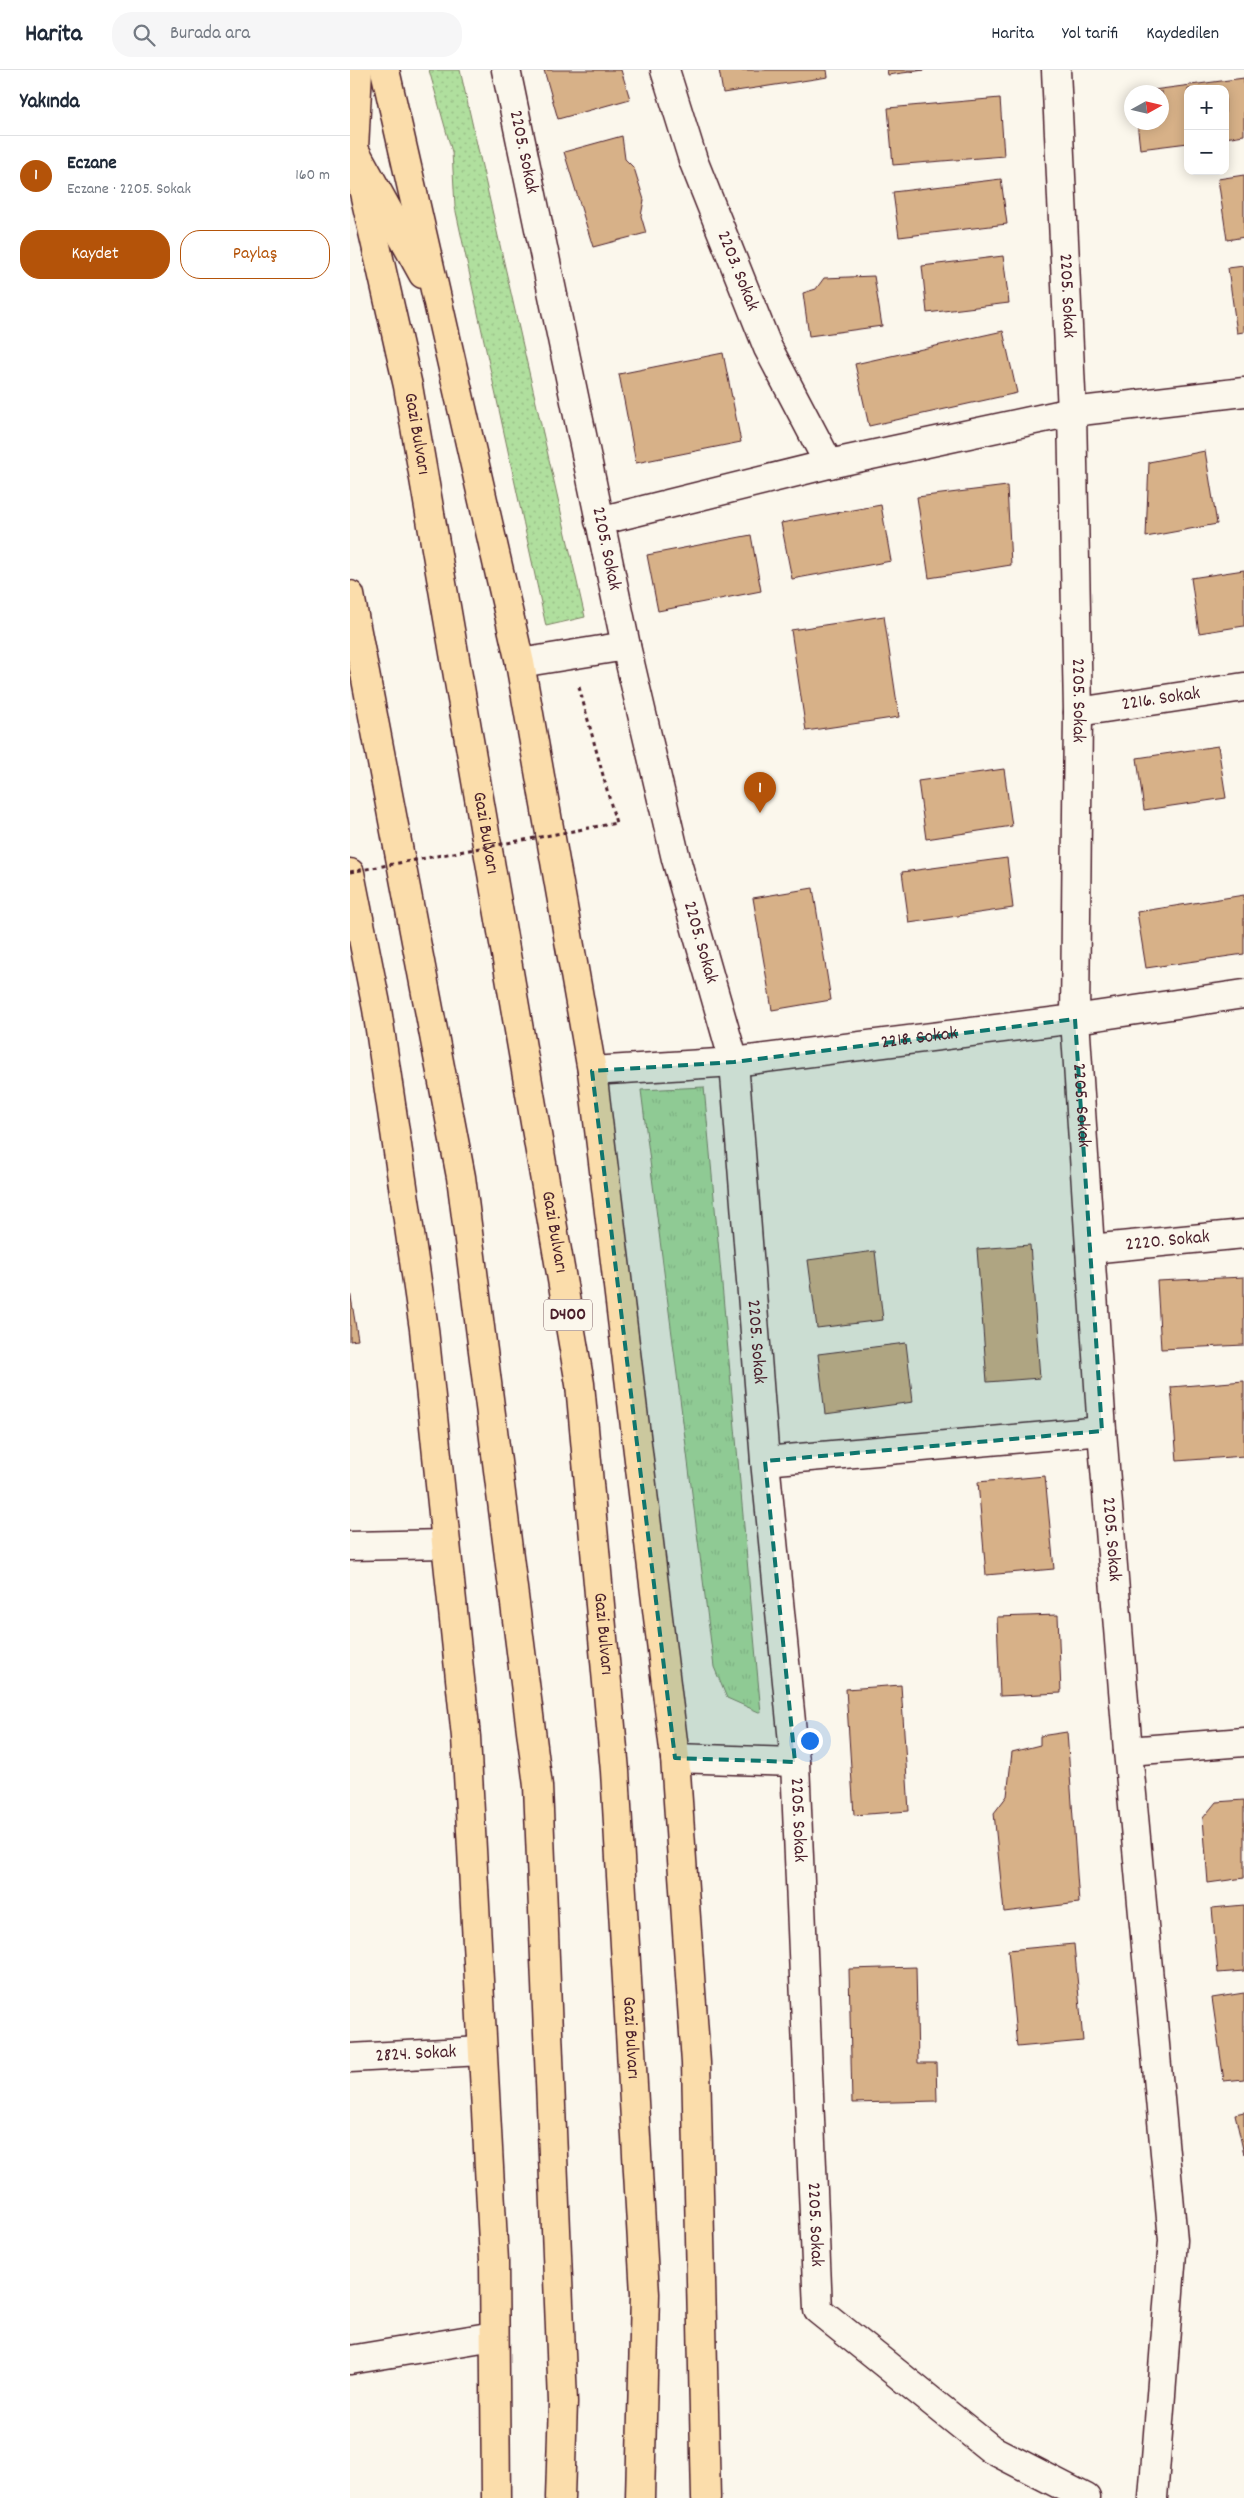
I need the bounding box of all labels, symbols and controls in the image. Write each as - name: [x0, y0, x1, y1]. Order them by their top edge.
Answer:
- search box: [112, 12, 462, 57]
- text: Harita: [25, 18, 82, 52]
- icon: search: [130, 21, 158, 49]
- text: Burada ara: [170, 21, 250, 48]
- text: Harita: [991, 22, 1034, 47]
- text: Yol tarifi: [1062, 22, 1118, 47]
- text: Kaydedilen: [1146, 22, 1219, 47]
- north arrow: [1124, 85, 1169, 130]
- map controls: [1184, 85, 1229, 175]
- button: +: [1184, 85, 1229, 130]
- text: Yakında: [20, 88, 79, 118]
- street label: 2205. Sokak: [501, 108, 545, 197]
- button: −: [1184, 130, 1229, 175]
- text: Eczane: [67, 151, 117, 178]
- text: 1: [34, 164, 38, 187]
- text: 160 m: [295, 164, 330, 187]
- text: Eczane · 2205. Sokak: [67, 178, 191, 201]
- street label: 2203. Sokak: [709, 227, 766, 316]
- button: Kaydet: [20, 230, 170, 279]
- button: Paylaş: [180, 230, 330, 279]
- street label: 2205. Sokak: [1051, 253, 1082, 339]
- street label: Gazi Bulvarı: [396, 391, 437, 477]
- street label: 2205. Sokak: [584, 505, 628, 593]
- street label: 2205. Sokak: [1063, 658, 1092, 743]
- street label: 2216. Sokak: [1120, 680, 1202, 719]
- pin: 1: [744, 772, 776, 813]
- street label: Gazi Bulvarı: [465, 790, 505, 876]
- street label: 2205. Sokak: [675, 898, 725, 987]
- street label: 2218. Sokak: [879, 1020, 959, 1057]
- street label: 2205. Sokak: [1064, 1062, 1097, 1149]
- street label: Gazi Bulvarı: [533, 1189, 574, 1275]
- street label: 2220. Sokak: [1124, 1224, 1211, 1259]
- street label: 2205. Sokak: [739, 1299, 772, 1385]
- road number: D400: [544, 1300, 592, 1330]
- street label: 2205. Sokak: [1094, 1496, 1128, 1583]
- street label: Gazi Bulvarı: [585, 1591, 620, 1676]
- your location: [797, 1728, 823, 1754]
- street label: 2205. Sokak: [782, 1777, 813, 1863]
- street label: Gazi Bulvarı: [614, 1996, 646, 2080]
- street label: 2824. Sokak: [375, 2039, 457, 2070]
- street label: 2205. Sokak: [799, 2182, 830, 2268]

